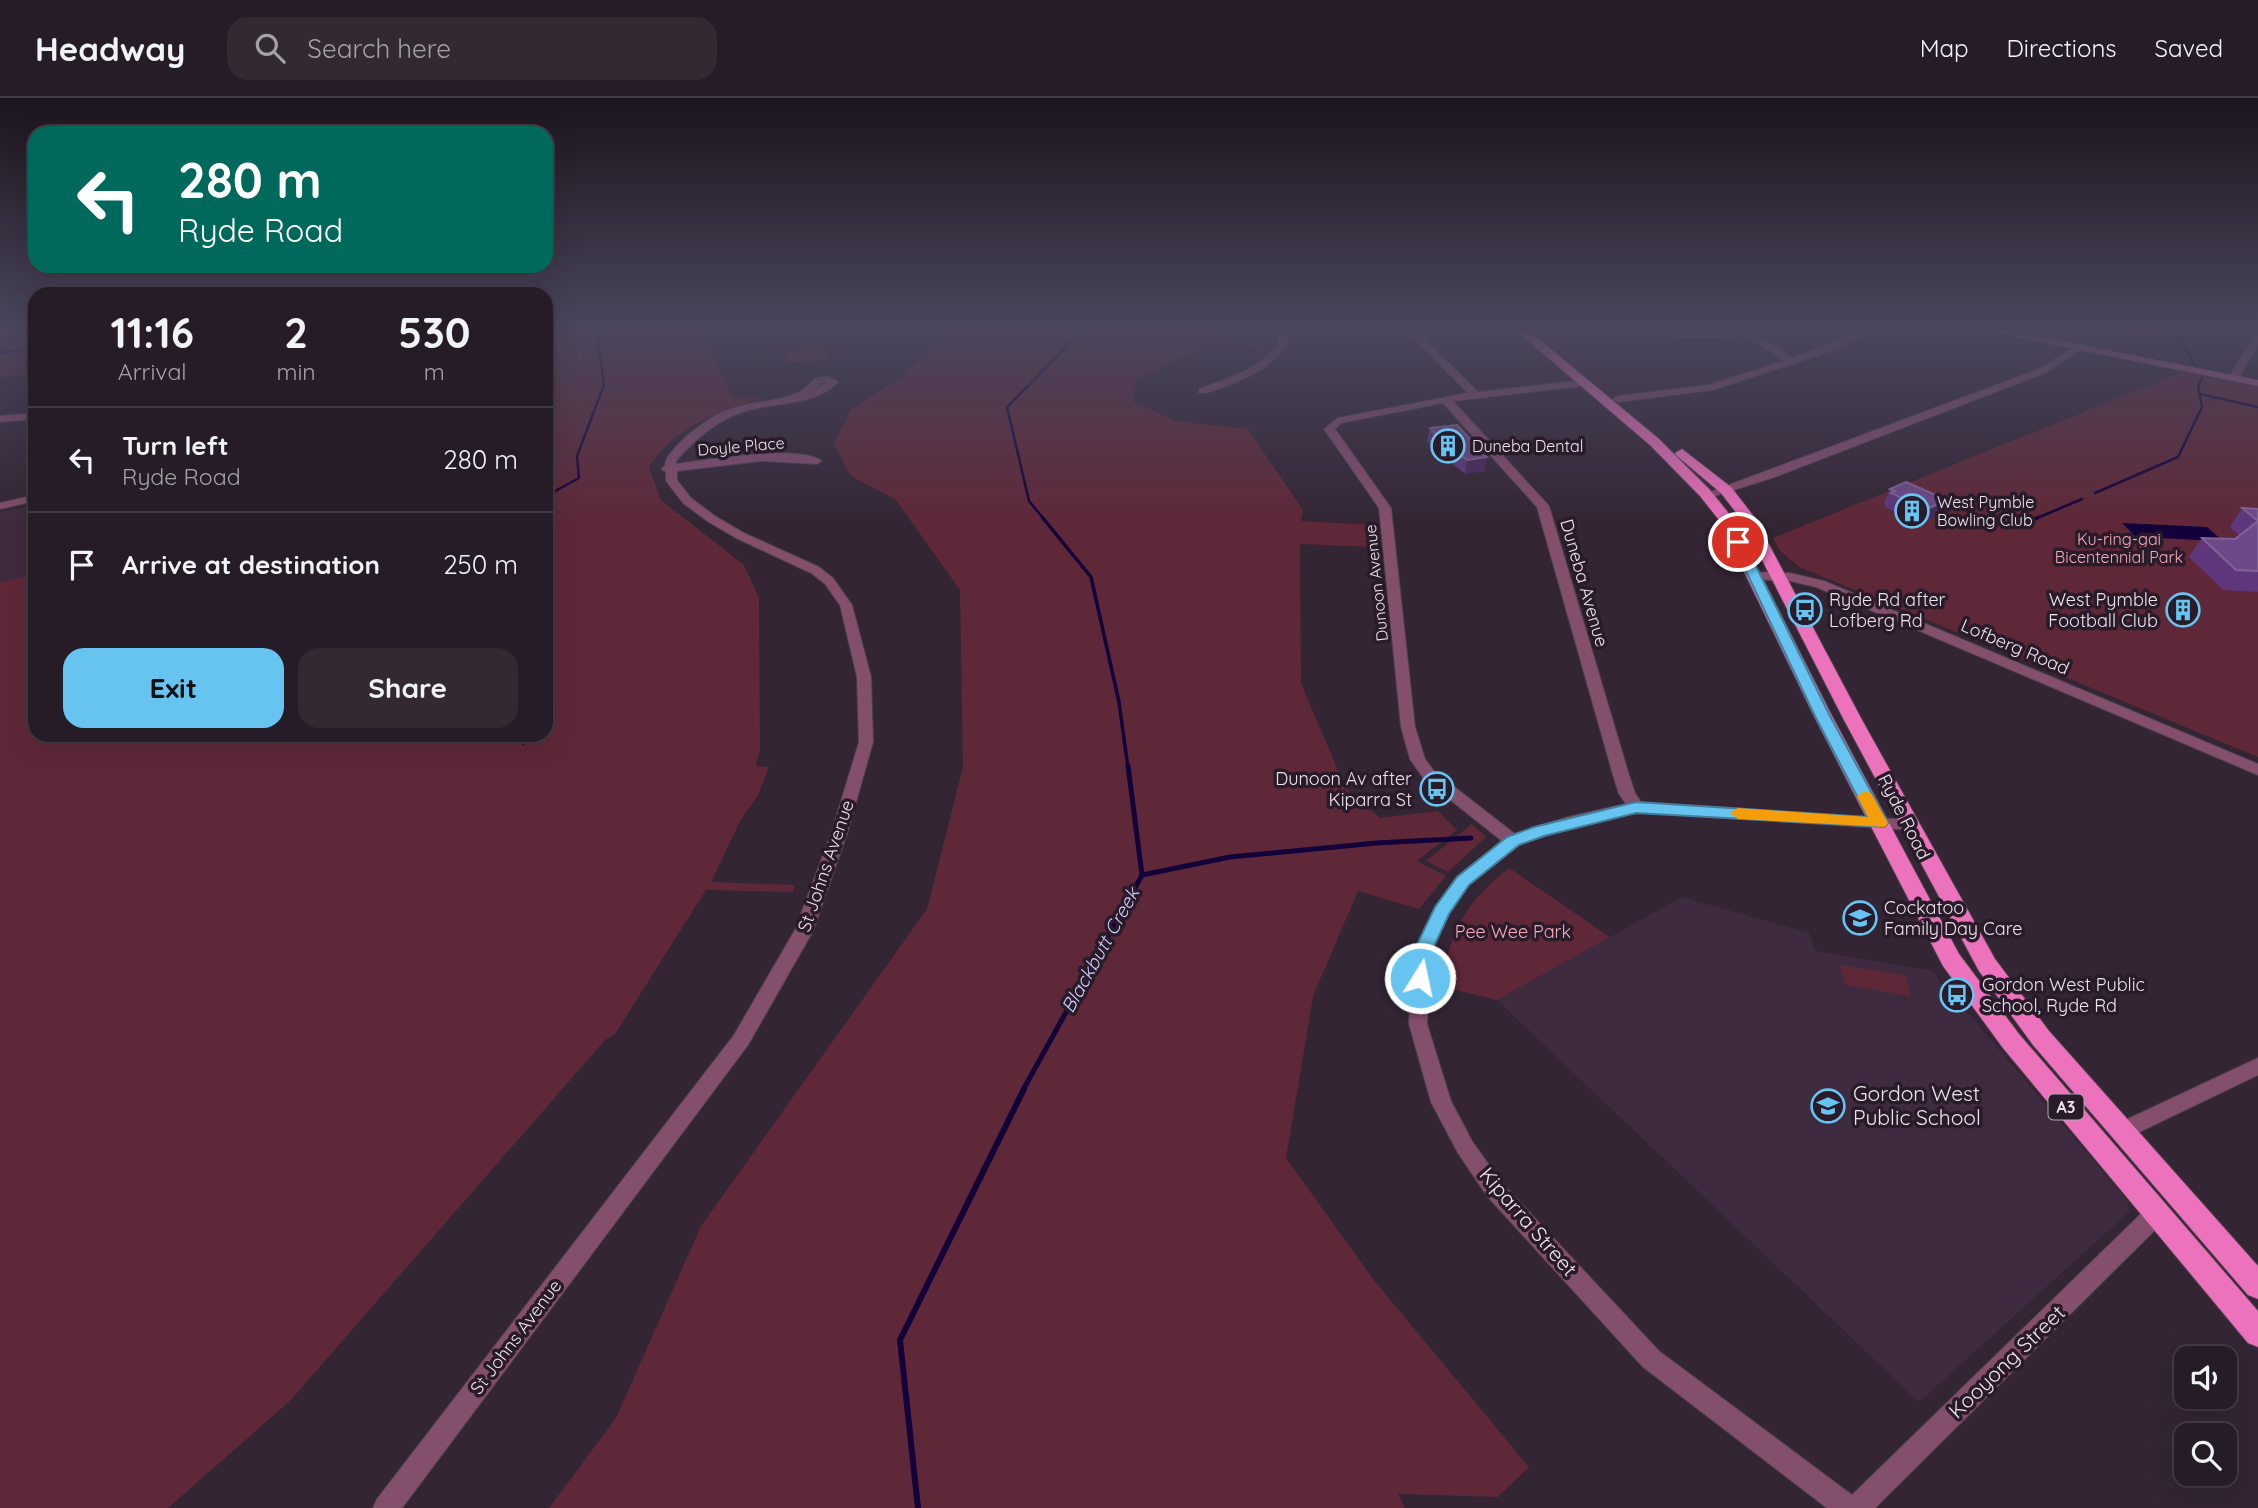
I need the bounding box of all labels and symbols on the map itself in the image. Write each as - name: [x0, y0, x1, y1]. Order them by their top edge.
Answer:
- building icon: Duneba Dental: [1429, 427, 1467, 465]
- street label: Doyle Place: [697, 432, 785, 460]
- place label: Duneba Dental: [1472, 436, 1583, 456]
- building icon: West Pymble Bowling Club: [1893, 492, 1931, 530]
- place label: West Pymble Bowling Club: [1937, 492, 2034, 530]
- pin: [1708, 512, 1768, 572]
- street label: Duneba Avenue: [1555, 516, 1614, 650]
- street label: Dunoon Avenue: [1360, 524, 1392, 642]
- park label: Ku-ring-gai Bicentennial Park: [2055, 529, 2183, 567]
- place label: Ryde Rd after Lofberg Rd: [1829, 588, 1946, 632]
- place label: West Pymble Football Club: [2048, 588, 2158, 632]
- bus stop icon: Ryde Rd after Lofberg Rd: [1786, 591, 1824, 629]
- building icon: West Pymble Football Club: [2164, 591, 2202, 629]
- street label: Lofberg Road: [1958, 613, 2073, 680]
- place label: Dunoon Av after Kiparra St: [1275, 767, 1412, 811]
- bus stop icon: Dunoon Av after Kiparra St: [1418, 770, 1456, 808]
- street label: Ryde Road: [1873, 770, 1936, 863]
- street label: St Johns Avenue: [792, 797, 859, 935]
- water label: Blackbutt Creek: [1056, 882, 1145, 1017]
- place label: Cockatoo Family Day Care: [1884, 896, 2022, 940]
- school or university icon: Cockatoo Family Day Care: [1841, 899, 1879, 937]
- park label: Pee Wee Park: [1455, 920, 1571, 943]
- position arrow: [1383, 941, 1457, 1015]
- place label: Gordon West Public School, Ryde Rd: [1982, 973, 2145, 1017]
- bus stop icon: Gordon West Public School, Ryde Rd: [1938, 976, 1976, 1014]
- place label: Gordon West Public School: [1853, 1080, 1981, 1130]
- school or university icon: Gordon West Public School: [1809, 1087, 1847, 1125]
- road number: A3: [2048, 1094, 2084, 1119]
- street label: Kiparra Street: [1474, 1162, 1583, 1281]
- street label: St Johns Avenue: [465, 1275, 566, 1399]
- street label: Kooyong Street: [1943, 1299, 2070, 1423]

